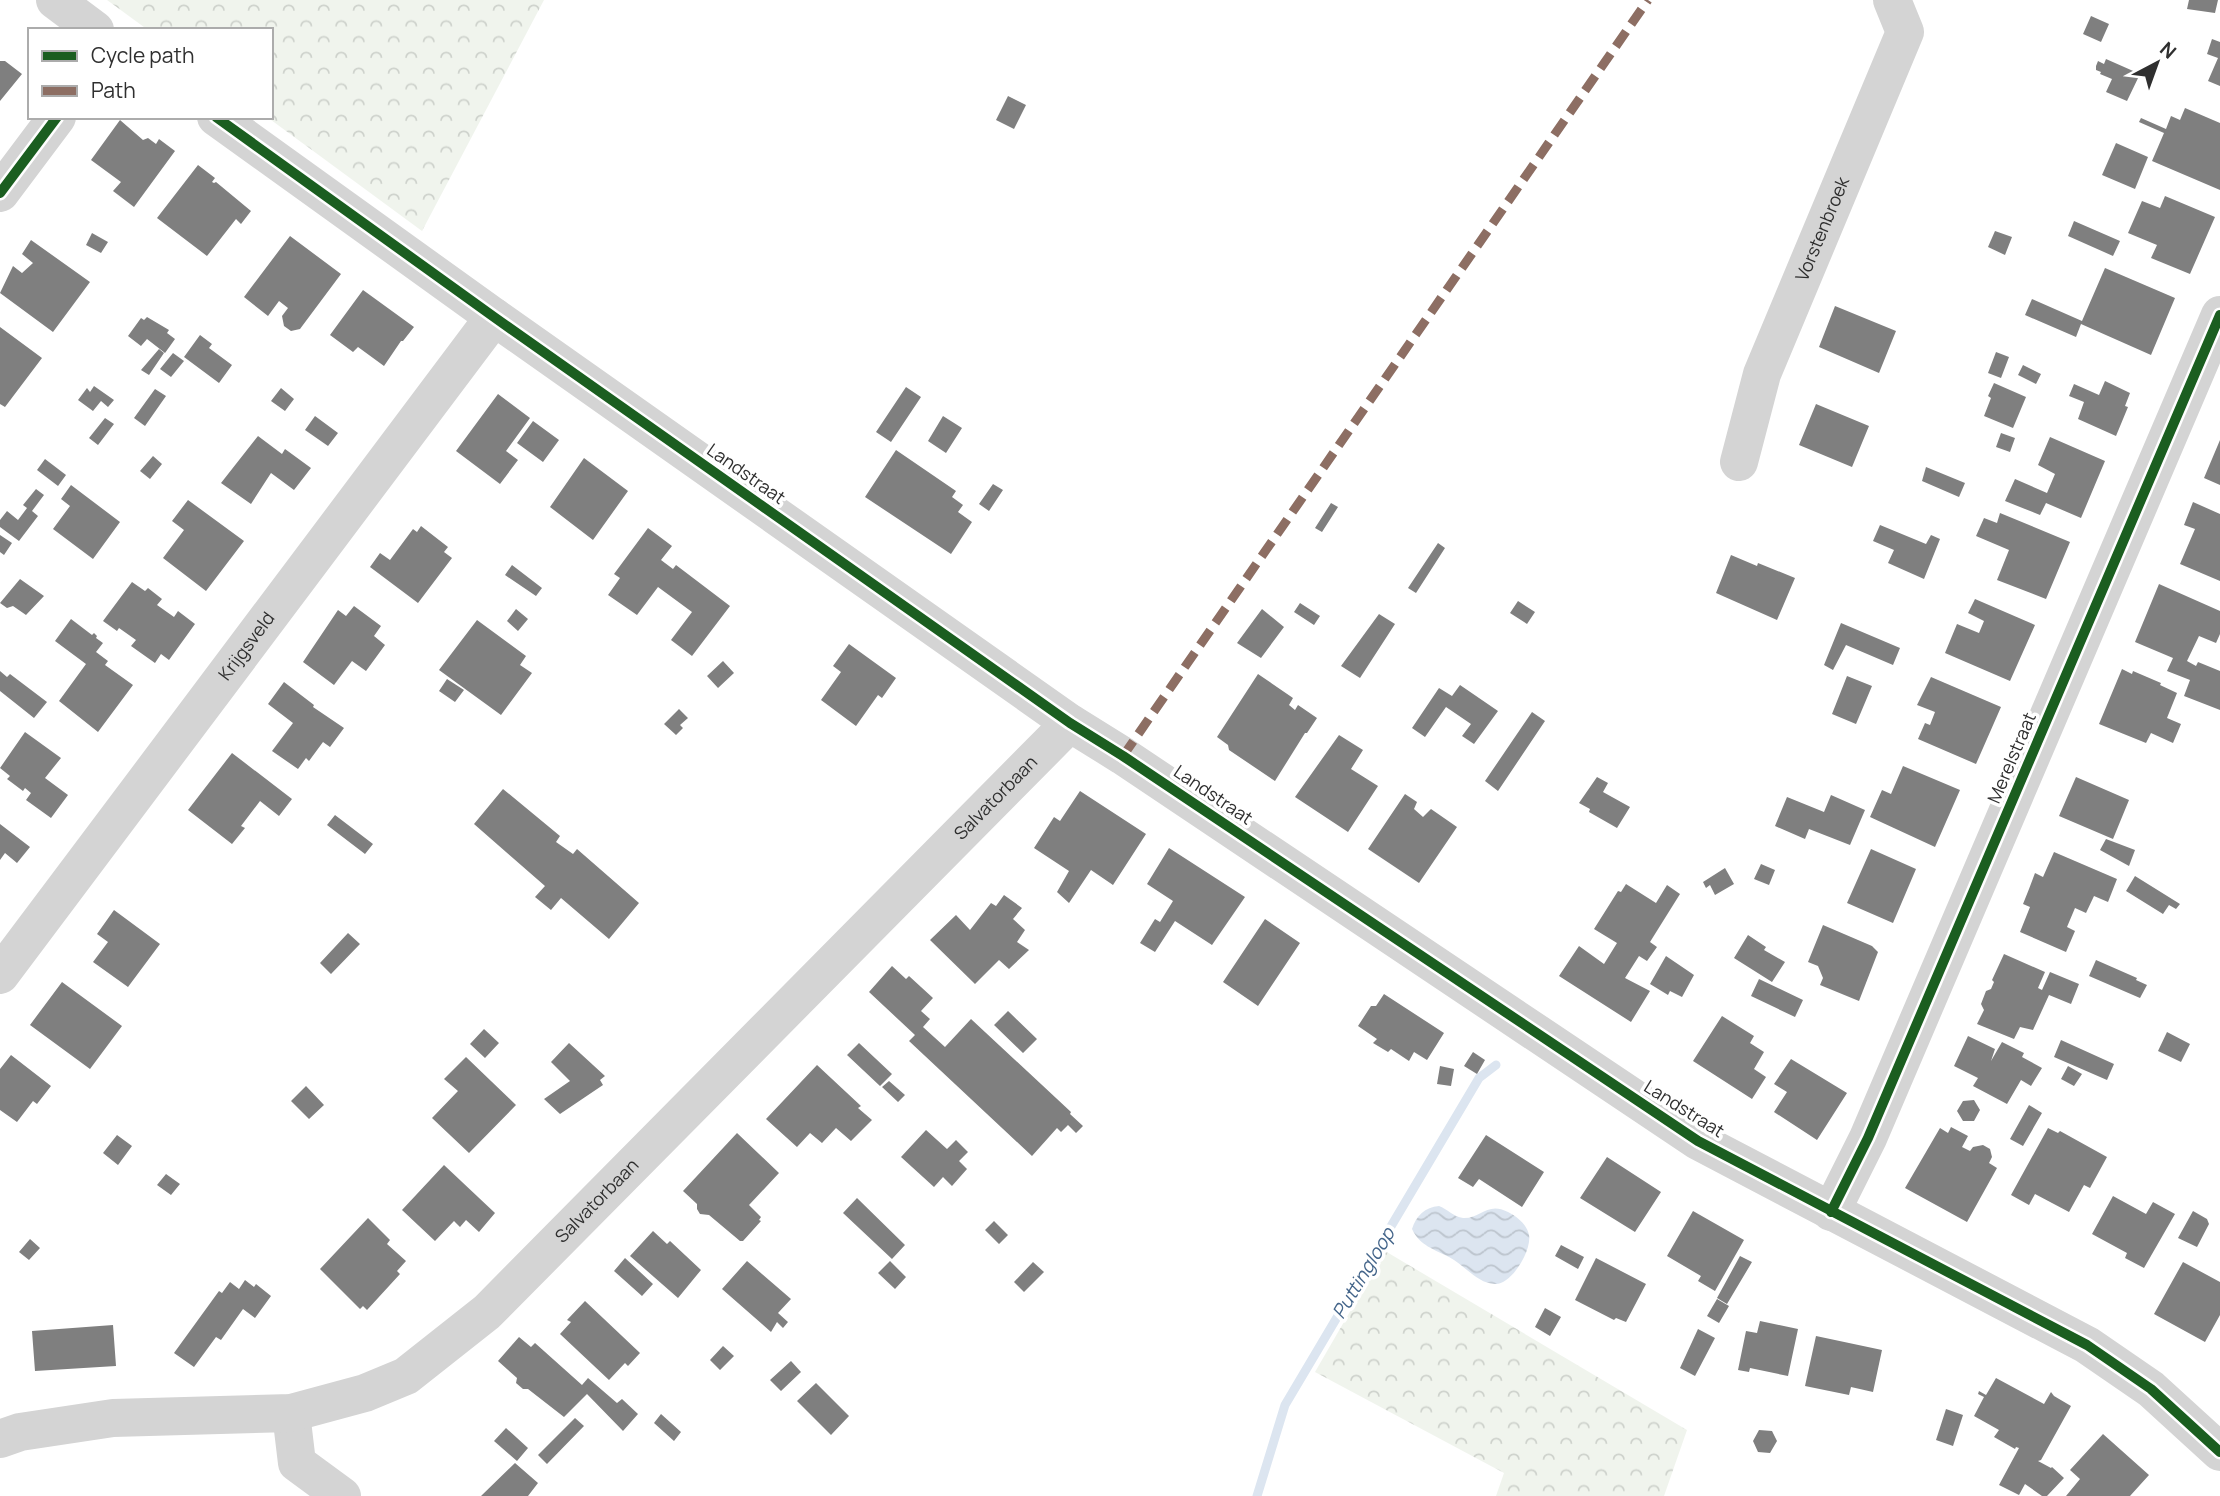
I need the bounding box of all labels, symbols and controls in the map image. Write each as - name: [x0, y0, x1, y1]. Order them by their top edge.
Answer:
- legend: [28, 28, 273, 119]
- north arrow: [2122, 28, 2192, 98]
- text: N: [2154, 36, 2182, 64]
- text: Cycle path: [91, 41, 194, 69]
- text: Path: [91, 76, 136, 104]
- street label: Vorstenbroek: [1789, 172, 1855, 285]
- street label: Landstraat: [703, 437, 791, 509]
- street label: Krijgsveld: [212, 607, 280, 685]
- street label: Merelstraat: [1981, 708, 2041, 807]
- street label: Salvatorbaan: [948, 750, 1042, 844]
- street label: Landstraat: [1169, 759, 1258, 829]
- street label: Landstraat: [1640, 1074, 1729, 1142]
- street label: Salvatorbaan: [549, 1153, 643, 1247]
- water label: Puttingloop: [1326, 1221, 1401, 1323]

